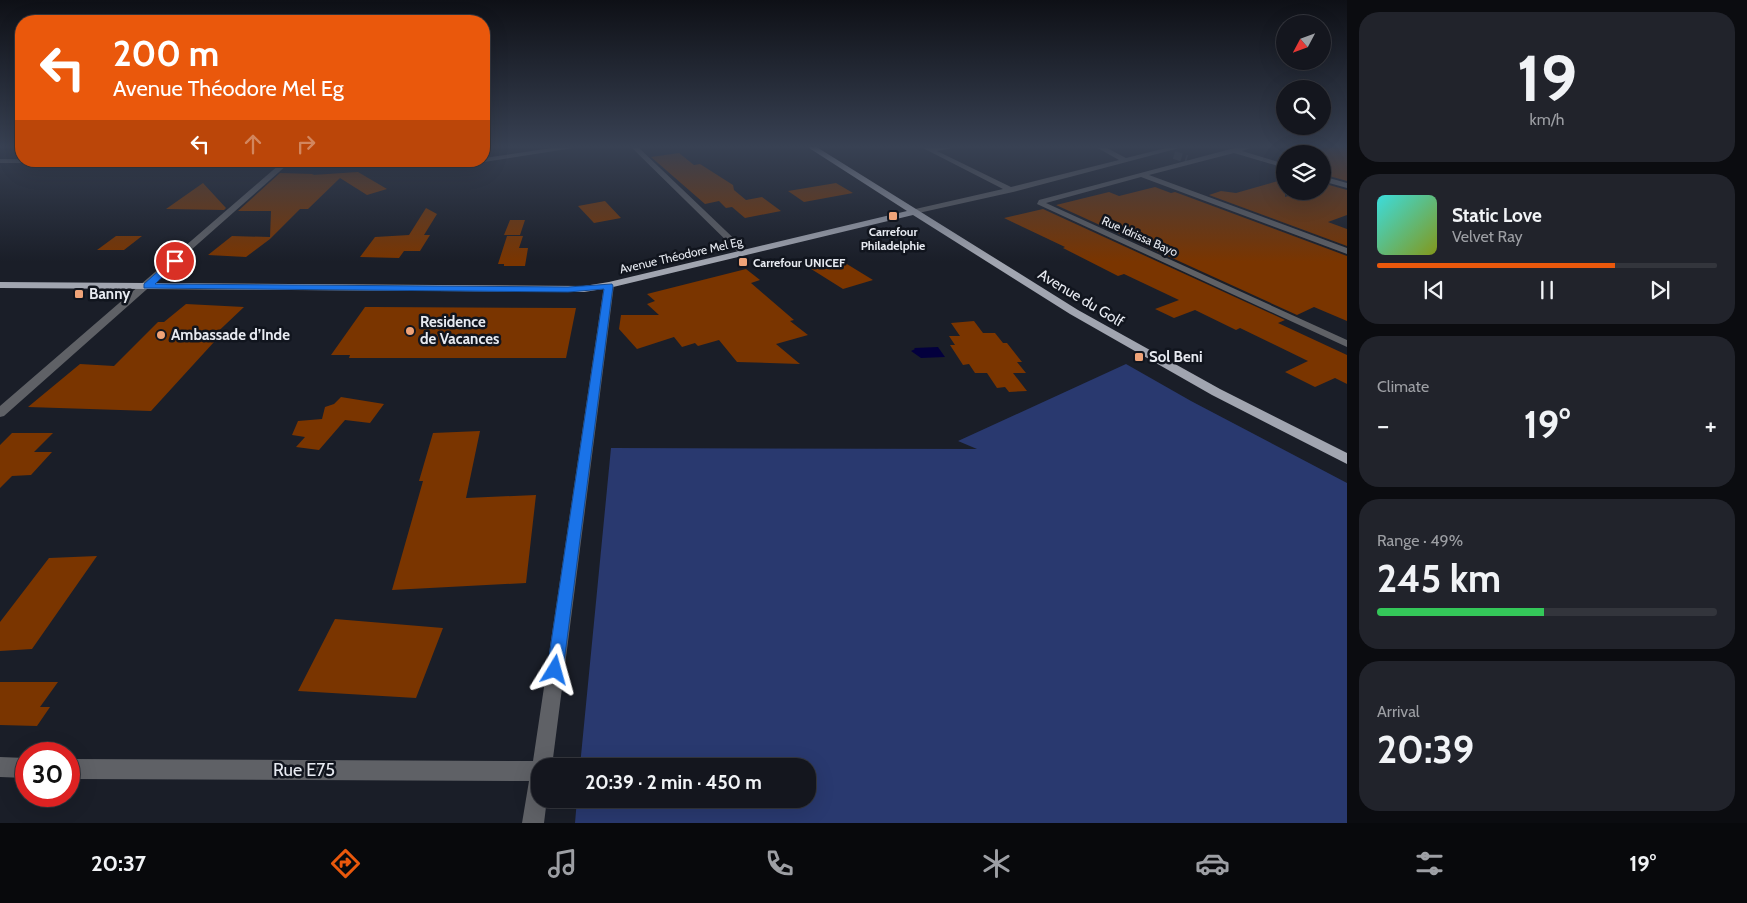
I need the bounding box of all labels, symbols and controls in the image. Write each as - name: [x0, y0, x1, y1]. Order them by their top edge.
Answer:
- north arrow: [1276, 15, 1331, 70]
- map controls: [1276, 15, 1331, 200]
- text: 200 m: [113, 32, 219, 75]
- icon: left: [30, 35, 95, 100]
- text: 19: [1517, 38, 1577, 117]
- text: Avenue Théodore Mel Eg: [113, 75, 344, 102]
- button: search: [1276, 80, 1331, 135]
- text: km/h: [1529, 110, 1565, 129]
- icon: left: [186, 130, 214, 158]
- icon: ahead: [239, 130, 267, 158]
- icon: right: [292, 130, 320, 158]
- button: layers: [1276, 145, 1331, 200]
- text: Static Love: [1452, 204, 1542, 227]
- marker: Carrefour Philadelphie: [887, 210, 899, 222]
- street label: Rue Idrissa Bayo: [1100, 213, 1181, 260]
- place label: Carrefour Philadelphie: [861, 224, 925, 253]
- text: Velvet Ray: [1452, 227, 1523, 246]
- street label: Avenue Théodore Mel Eg: [618, 233, 745, 276]
- pin: [154, 240, 196, 282]
- icon: arrive: [161, 247, 189, 275]
- place label: Carrefour UNICEF: [753, 255, 846, 270]
- marker: Carrefour UNICEF: [737, 256, 749, 268]
- street label: Avenue du Golf: [1035, 265, 1127, 331]
- icon: previous: [1420, 276, 1448, 304]
- icon: pause: [1533, 276, 1561, 304]
- icon: next: [1646, 276, 1674, 304]
- place label: Banny: [89, 285, 131, 303]
- marker: Banny: [73, 288, 85, 300]
- place label: Residence de Vacances: [420, 313, 499, 348]
- marker: Residence de Vacances: [404, 325, 416, 337]
- place label: Ambassade d’Inde: [171, 326, 290, 344]
- marker: Ambassade d’Inde: [155, 329, 167, 341]
- place label: Sol Beni: [1149, 348, 1203, 366]
- marker: Sol Beni: [1133, 351, 1145, 363]
- text: Climate: [1377, 377, 1429, 396]
- text: 19°: [1524, 401, 1570, 448]
- text: −: [1377, 408, 1389, 442]
- text: +: [1705, 408, 1717, 442]
- text: Range · 49%: [1377, 531, 1463, 550]
- text: 245 km: [1377, 555, 1501, 602]
- position arrow: [528, 643, 580, 695]
- text: Arrival: [1377, 702, 1420, 721]
- text: 20:39: [1377, 726, 1474, 773]
- speed limit sign: 30: [15, 742, 80, 807]
- street label: Rue E75: [273, 759, 335, 781]
- text: 20:39 · 2 min · 450 m: [585, 771, 762, 794]
- icon: directions: [328, 846, 363, 881]
- icon: music: [545, 846, 580, 881]
- icon: phone: [762, 846, 797, 881]
- icon: climate: [979, 846, 1014, 881]
- icon: car: [1195, 846, 1230, 881]
- icon: filters: [1412, 846, 1447, 881]
- text: 20:37: [91, 850, 146, 877]
- text: 19°: [1629, 850, 1656, 877]

